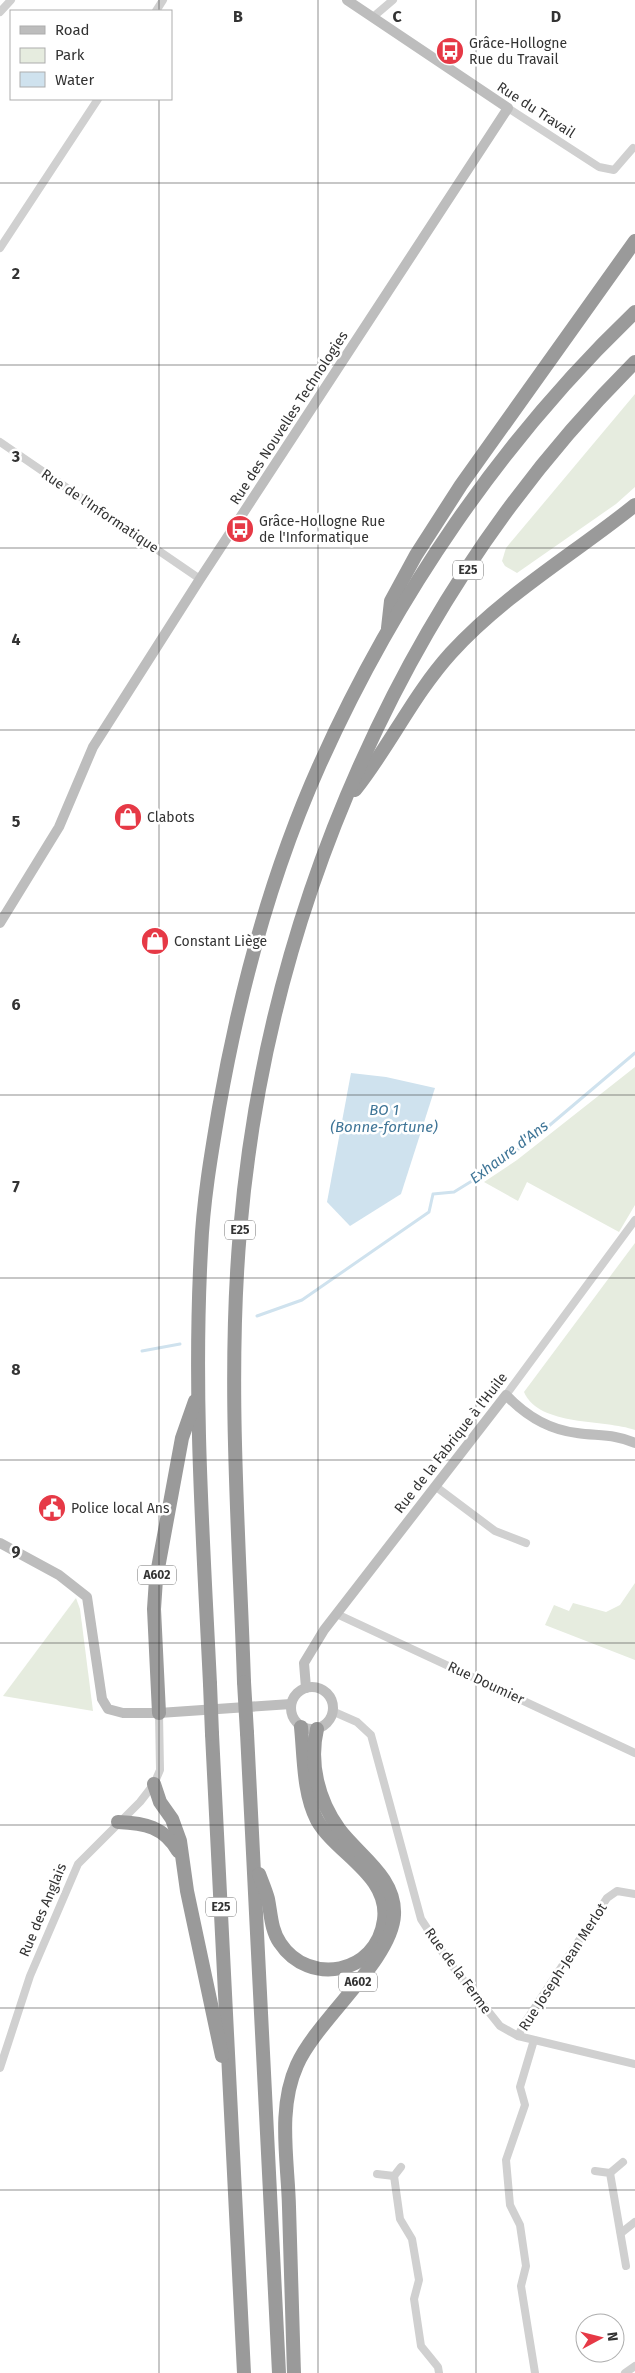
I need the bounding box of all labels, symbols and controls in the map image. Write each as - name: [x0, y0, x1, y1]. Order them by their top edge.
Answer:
- text: B: [233, 7, 243, 26]
- text: C: [392, 7, 402, 26]
- text: D: [551, 7, 561, 26]
- legend: [10, 10, 172, 100]
- text: Road: [55, 21, 90, 39]
- place label: Grâce-Hollogne Rue du Travail: [469, 35, 567, 68]
- bus stop icon: Grâce-Hollogne Rue du Travail: [435, 36, 465, 66]
- text: Park: [55, 46, 85, 64]
- text: Water: [55, 71, 94, 89]
- street label: Rue du Travail: [494, 78, 578, 142]
- text: 2: [12, 264, 20, 283]
- street label: Rue des Nouvelles Technologies: [226, 328, 352, 508]
- text: 3: [11, 447, 20, 466]
- street label: Rue de l'Informatique: [38, 465, 162, 557]
- place label: Grâce-Hollogne Rue de l'Informatique: [259, 513, 385, 546]
- bus stop icon: Grâce-Hollogne Rue de l'Informatique: [225, 514, 255, 544]
- road number: E25: [453, 560, 483, 580]
- text: 4: [11, 630, 21, 649]
- shop icon: Clabots: [113, 802, 143, 832]
- place label: Clabots: [147, 809, 195, 826]
- text: 5: [12, 812, 21, 831]
- shop icon: Constant Liège: [140, 926, 170, 956]
- place label: Constant Liège: [174, 933, 267, 950]
- text: 6: [11, 995, 21, 1014]
- water label: BO 1 (Bonne-fortune): [330, 1101, 438, 1136]
- water label: Exhaure d'Ans: [466, 1117, 552, 1187]
- text: 7: [12, 1177, 20, 1196]
- road number: E25: [225, 1220, 255, 1240]
- text: 8: [11, 1360, 21, 1379]
- street label: Rue de la Fabrique à l'Huile: [391, 1369, 511, 1517]
- public building icon: Police local Ans: [37, 1493, 67, 1523]
- place label: Police local Ans: [71, 1500, 170, 1517]
- text: 9: [12, 1542, 21, 1561]
- road number: A602: [138, 1566, 176, 1584]
- street label: Rue Doumier: [445, 1658, 527, 1708]
- street label: Rue des Anglais: [16, 1860, 71, 1959]
- road number: E25: [206, 1898, 236, 1916]
- street label: Rue Joseph-Jean Merlot: [515, 1899, 611, 2034]
- street label: Rue de la Ferme: [421, 1925, 495, 2017]
- road number: A602: [339, 1972, 377, 1991]
- north arrow: [575, 2313, 625, 2363]
- text: N: [603, 2331, 621, 2342]

